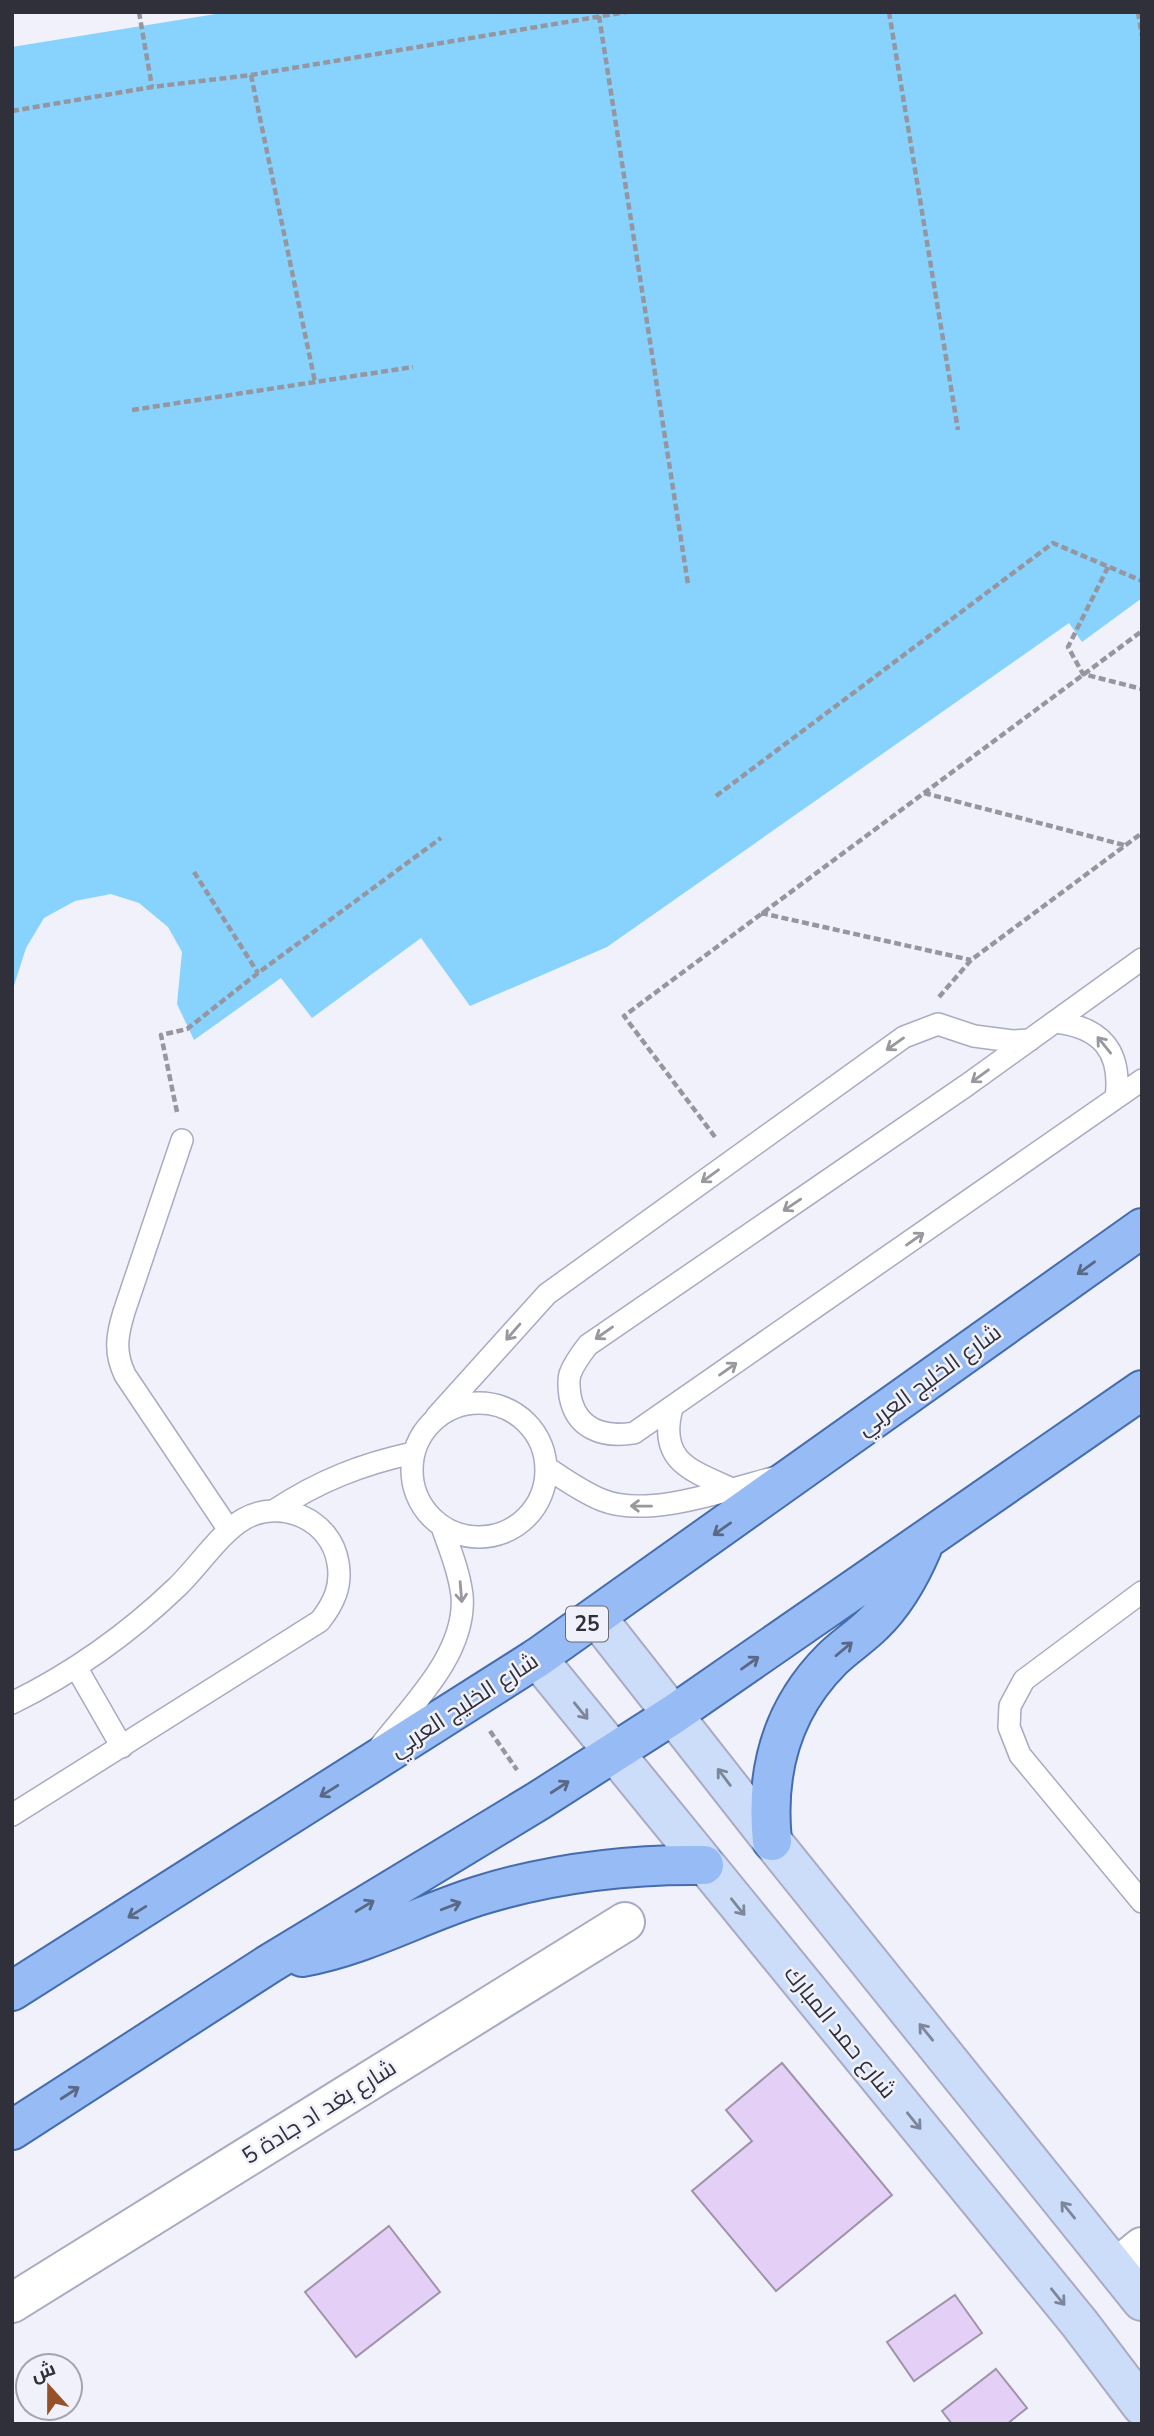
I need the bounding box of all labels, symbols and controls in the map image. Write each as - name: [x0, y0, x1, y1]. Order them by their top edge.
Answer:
- one-way arrow: [886, 1036, 905, 1051]
- one-way arrow: [1097, 1037, 1112, 1055]
- one-way arrow: [970, 1068, 989, 1083]
- one-way arrow: [701, 1169, 720, 1183]
- one-way arrow: [783, 1198, 802, 1212]
- one-way arrow: [905, 1232, 924, 1246]
- one-way arrow: [1077, 1261, 1096, 1275]
- street label: شارع الخليج العربي: [850, 1317, 1009, 1445]
- one-way arrow: [505, 1323, 522, 1340]
- one-way arrow: [595, 1326, 614, 1340]
- one-way arrow: [718, 1362, 738, 1376]
- one-way arrow: [630, 1499, 653, 1513]
- one-way arrow: [713, 1521, 732, 1536]
- one-way arrow: [455, 1580, 468, 1603]
- road number: 25: [566, 1606, 608, 1642]
- one-way arrow: [835, 1641, 853, 1657]
- street label: شارع الخليج العربي: [384, 1645, 545, 1766]
- one-way arrow: [740, 1655, 759, 1670]
- one-way arrow: [573, 1701, 589, 1719]
- one-way arrow: [716, 1769, 731, 1787]
- one-way arrow: [549, 1780, 569, 1794]
- one-way arrow: [320, 1785, 340, 1799]
- one-way arrow: [355, 1898, 375, 1912]
- one-way arrow: [731, 1898, 746, 1916]
- one-way arrow: [439, 1899, 461, 1912]
- one-way arrow: [127, 1906, 147, 1920]
- street label: شارع حمد المبارك: [777, 1959, 903, 2105]
- one-way arrow: [918, 2024, 933, 2042]
- street label: شارع بغد اد جادة 5: [236, 2052, 402, 2172]
- one-way arrow: [59, 2085, 79, 2099]
- one-way arrow: [906, 2112, 921, 2130]
- one-way arrow: [1061, 2201, 1076, 2219]
- one-way arrow: [1050, 2288, 1066, 2306]
- north arrow: [14, 2352, 84, 2422]
- text: ش: [27, 2356, 59, 2389]

